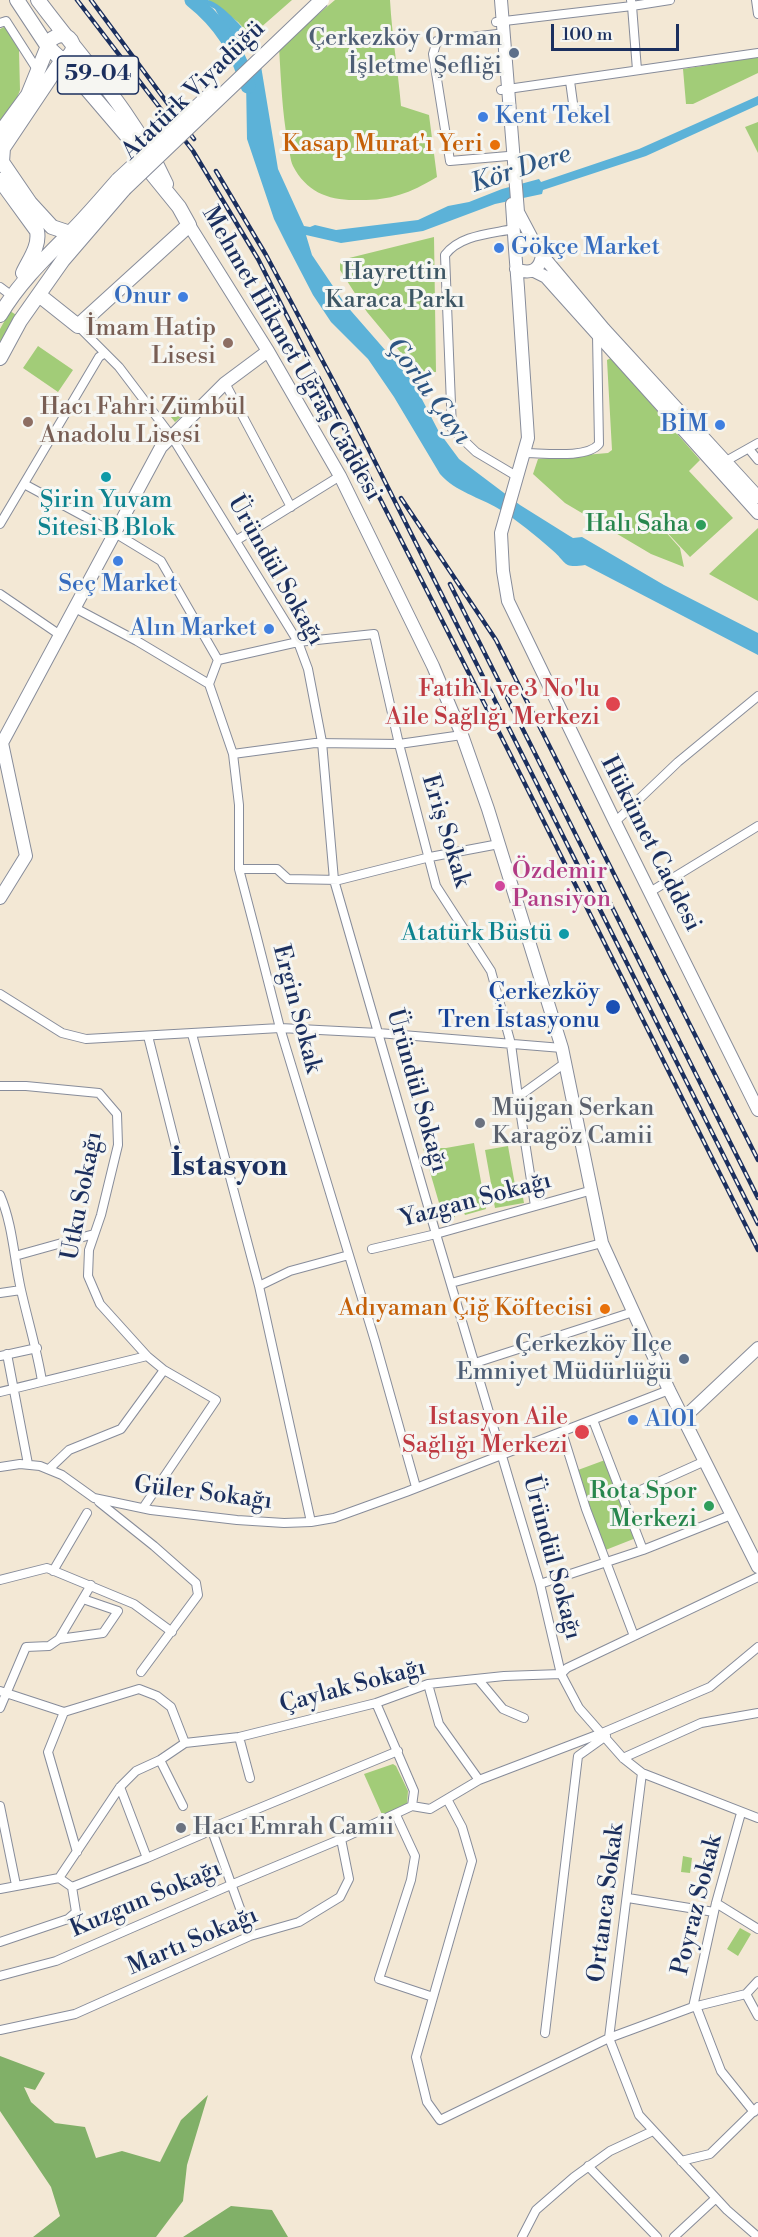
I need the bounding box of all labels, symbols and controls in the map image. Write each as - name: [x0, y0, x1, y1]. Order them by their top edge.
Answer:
- scale bar: [554, 12, 682, 50]
- street label: Atatürk Viyadüğü: [116, 15, 272, 167]
- text: 100 m: [562, 23, 613, 46]
- place label: Çerkezköy Orman İşletme Şefliği: [308, 25, 502, 81]
- marker: Çerkezköy Orman İşletme Şefliği: [507, 46, 521, 60]
- road number: 59-04: [57, 56, 138, 94]
- place label: Kent Tekel: [495, 103, 611, 131]
- marker: Kent Tekel: [476, 110, 490, 124]
- place label: Kasap Murat'ı Yeri: [282, 131, 483, 159]
- marker: Kasap Murat'ı Yeri: [488, 138, 502, 152]
- water label: Kör Dere: [467, 139, 575, 201]
- street label: Mehmet Hikmet Uğraş Caddesi: [195, 202, 387, 506]
- place label: Gökçe Market: [511, 234, 660, 262]
- marker: Gökçe Market: [492, 241, 506, 255]
- park label: Hayrettin Karaca Parkı: [325, 259, 465, 315]
- place label: Onur: [114, 283, 171, 311]
- marker: Onur: [176, 290, 190, 304]
- place label: İmam Hatip Lisesi: [86, 315, 216, 371]
- water label: Çorlu Çayı: [379, 332, 477, 452]
- marker: İmam Hatip Lisesi: [221, 336, 235, 350]
- place label: Hacı Fahri Zümbül Anadolu Lisesi: [40, 394, 246, 450]
- place label: BİM: [661, 411, 708, 439]
- marker: Hacı Fahri Zümbül Anadolu Lisesi: [21, 415, 35, 429]
- marker: BİM: [713, 418, 727, 432]
- marker: Şirin Yuvam Sitesi B Blok: [99, 470, 113, 484]
- place label: Şirin Yuvam Sitesi B Blok: [37, 487, 175, 543]
- street label: Üründül Sokağı: [220, 491, 330, 651]
- place label: Halı Saha: [585, 511, 689, 539]
- marker: Halı Saha: [694, 518, 708, 532]
- marker: Seç Market: [111, 554, 125, 568]
- place label: Seç Market: [58, 571, 178, 599]
- place label: Alın Market: [130, 615, 257, 643]
- marker: Alın Market: [262, 622, 276, 636]
- place label: Fatih 1 ve 3 No'lu Aile Sağlığı Merkezi: [385, 676, 600, 732]
- marker: Fatih 1 ve 3 No'lu Aile Sağlığı Merkezi: [604, 695, 622, 713]
- street label: Hükümet Caddesi: [593, 752, 707, 936]
- street label: Eriş Sokak: [414, 771, 476, 891]
- place label: Özdemir Pansiyon: [512, 858, 611, 914]
- marker: Özdemir Pansiyon: [493, 879, 507, 893]
- place label: Atatürk Büstü: [401, 920, 552, 948]
- marker: Atatürk Büstü: [557, 927, 571, 941]
- street label: Ergin Sokak: [265, 942, 327, 1076]
- place label: Çerkezköy Tren İstasyonu: [438, 979, 600, 1035]
- marker: Çerkezköy Tren İstasyonu: [604, 998, 622, 1016]
- street label: Üründül Sokağı: [379, 1006, 453, 1176]
- place label: Müjgan Serkan Karagöz Camii: [492, 1095, 654, 1151]
- marker: Müjgan Serkan Karagöz Camii: [473, 1116, 487, 1130]
- street label: Utku Sokağı: [56, 1129, 110, 1263]
- district label: İstasyon: [171, 1150, 287, 1186]
- street label: Yazgan Sokağı: [397, 1167, 555, 1235]
- place label: Adıyaman Çiğ Köftecisi: [339, 1295, 593, 1323]
- marker: Adıyaman Çiğ Köftecisi: [598, 1302, 612, 1316]
- place label: Çerkezköy İlçe Emniyet Müdürlüğü: [456, 1331, 672, 1387]
- marker: Çerkezköy İlçe Emniyet Müdürlüğü: [677, 1352, 691, 1366]
- place label: Istasyon Aile Sağlığı Merkezi: [402, 1404, 568, 1460]
- place label: A101: [645, 1406, 697, 1434]
- marker: A101: [626, 1413, 640, 1427]
- marker: Istasyon Aile Sağlığı Merkezi: [573, 1423, 591, 1441]
- street label: Güler Sokağı: [132, 1471, 274, 1517]
- street label: Üründül Sokağı: [515, 1473, 587, 1643]
- place label: Rota Spor Merkezi: [590, 1478, 697, 1534]
- marker: Rota Spor Merkezi: [702, 1499, 716, 1513]
- street label: Çaylak Sokağı: [277, 1654, 429, 1720]
- place label: Hacı Emrah Camii: [193, 1814, 394, 1842]
- marker: Hacı Emrah Camii: [174, 1821, 188, 1835]
- street label: Ortanca Sokak: [583, 1822, 631, 1984]
- street label: Poyraz Sokak: [667, 1832, 729, 1978]
- street label: Kuzgun Sokağı: [66, 1855, 226, 1945]
- street label: Martı Sokağı: [123, 1902, 263, 1982]

